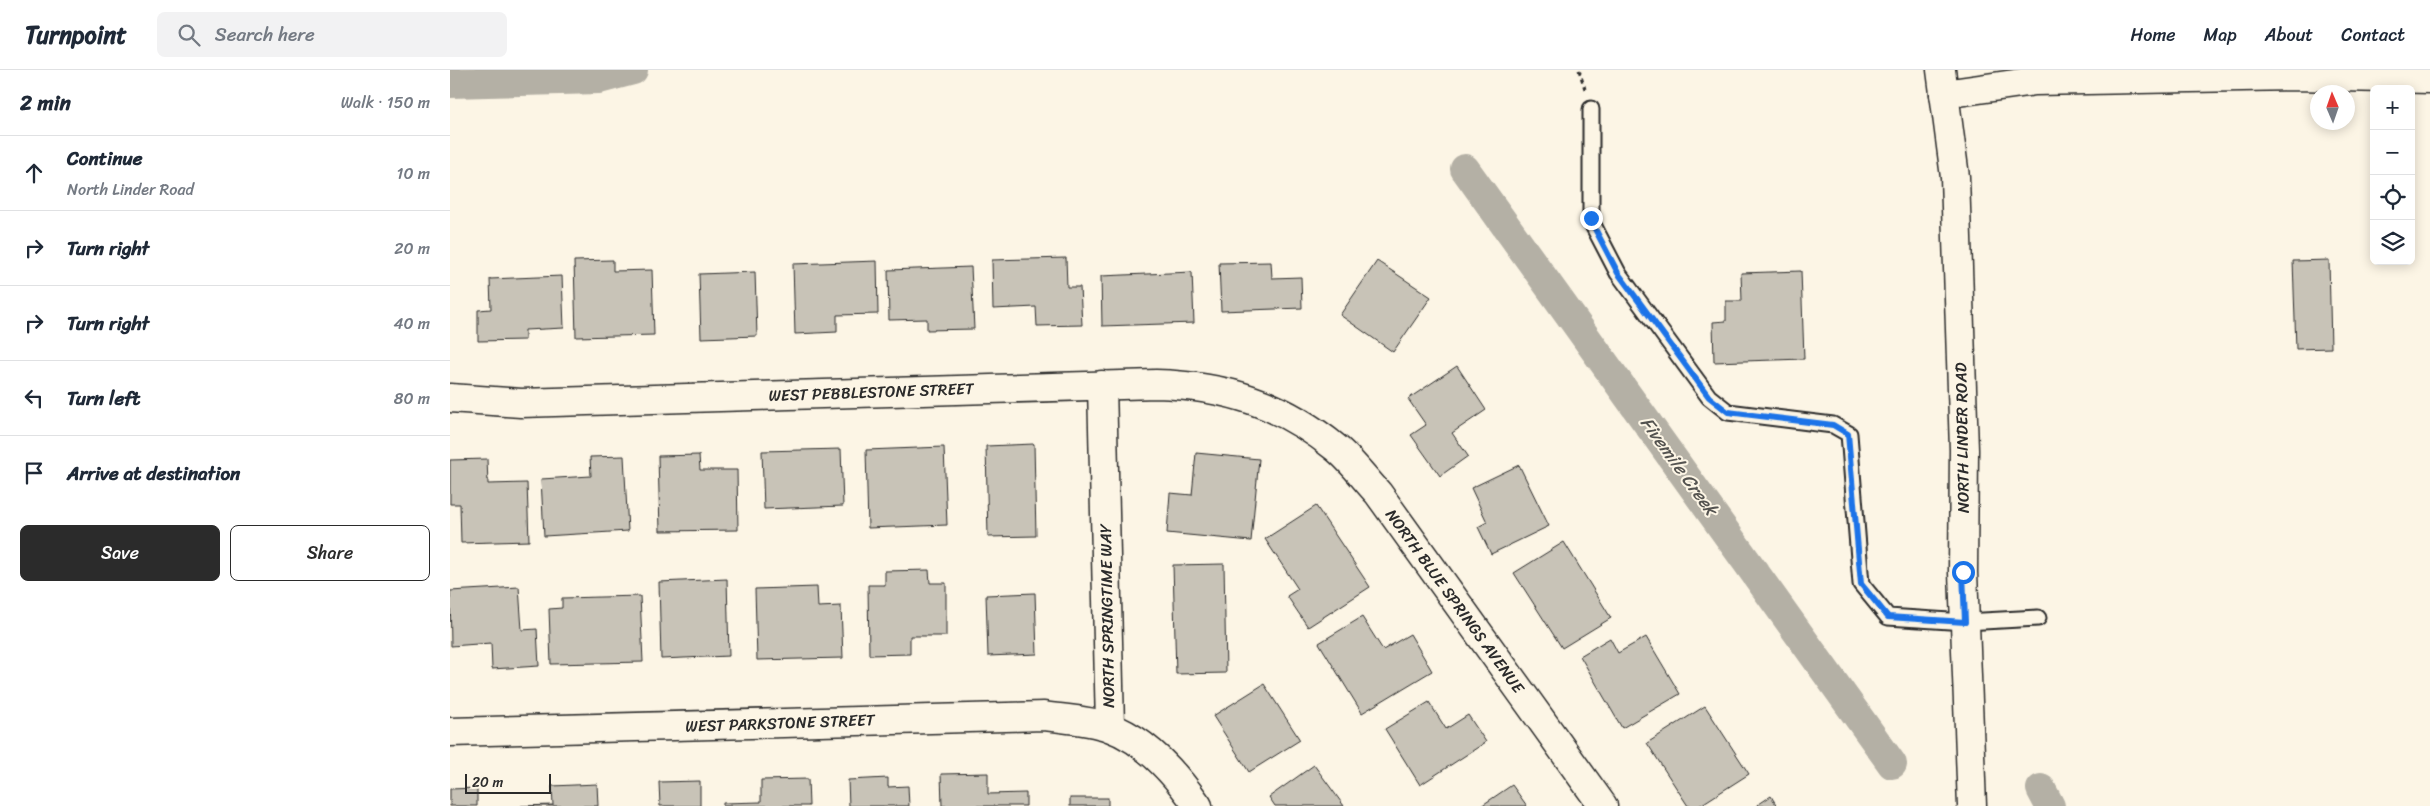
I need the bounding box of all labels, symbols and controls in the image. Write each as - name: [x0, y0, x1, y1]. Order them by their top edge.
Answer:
- search box: [157, 12, 507, 57]
- text: Turnpoint: [25, 14, 127, 56]
- text: Search here: [215, 18, 315, 51]
- text: Home: [2131, 19, 2176, 51]
- text: Map: [2204, 19, 2237, 51]
- text: About: [2265, 19, 2313, 51]
- text: Contact: [2341, 19, 2405, 51]
- icon: search: [175, 21, 203, 49]
- text: 2 min: [20, 84, 71, 122]
- north arrow: [2310, 85, 2355, 130]
- map controls: [2370, 85, 2415, 265]
- button: +: [2370, 85, 2415, 130]
- text: Walk · 150 m: [341, 88, 430, 117]
- button: −: [2370, 130, 2415, 175]
- text: Continue: [67, 142, 143, 175]
- icon: ahead: [20, 159, 48, 187]
- text: 10 m: [397, 159, 430, 188]
- text: North Linder Road: [67, 175, 194, 204]
- button: locate: [2370, 175, 2415, 220]
- route end: [1580, 207, 1603, 230]
- button: layers: [2370, 220, 2415, 265]
- text: Turn right: [67, 232, 149, 265]
- icon: right: [20, 234, 48, 262]
- text: 20 m: [394, 234, 430, 263]
- text: Turn right: [67, 307, 149, 340]
- icon: right: [20, 309, 48, 337]
- text: 40 m: [393, 309, 430, 338]
- street label: NORTH LINDER ROAD: [1946, 362, 1978, 513]
- street label: WEST PEBBLESTONE STREET: [768, 374, 976, 410]
- text: Turn left: [67, 382, 140, 415]
- icon: left: [20, 384, 48, 412]
- text: 80 m: [394, 384, 430, 413]
- water label: Fivemile Creek: [1632, 410, 1728, 524]
- text: Arrive at destination: [67, 457, 240, 490]
- icon: arrive: [20, 459, 48, 487]
- street label: NORTH BLUE SPRINGS AVENUE: [1378, 502, 1533, 701]
- street label: NORTH SPRINGTIME WAY: [1091, 523, 1123, 708]
- button: Save: [20, 525, 220, 581]
- button: Share: [230, 525, 430, 581]
- route start: [1952, 561, 1975, 584]
- street label: WEST PARKSTONE STREET: [685, 705, 876, 741]
- text: 20 m: [472, 770, 503, 795]
- scale bar: [465, 771, 551, 794]

